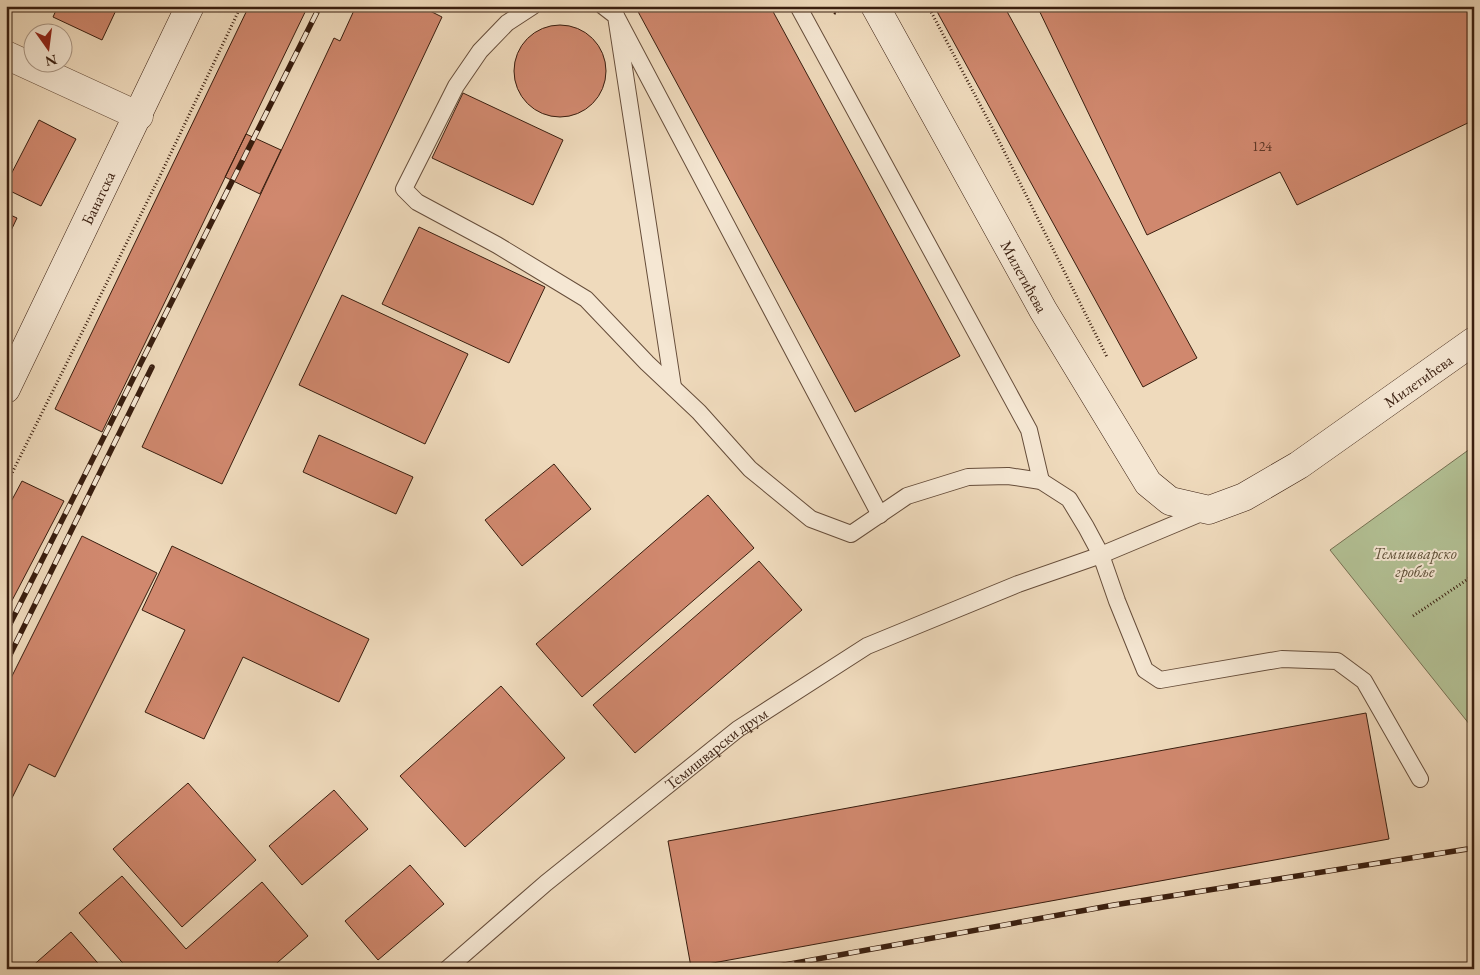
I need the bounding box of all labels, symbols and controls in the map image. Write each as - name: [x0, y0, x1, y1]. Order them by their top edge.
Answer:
- north arrow: [22, 22, 72, 72]
- text: N: [43, 51, 59, 71]
- house number: 124: [1252, 137, 1272, 155]
- street label: Банатска: [76, 167, 120, 228]
- street label: Милетићева: [996, 237, 1053, 317]
- street label: Милетићева: [1379, 349, 1457, 412]
- park label: Темишварско гробље: [1373, 543, 1457, 582]
- street label: Темишварски друм: [660, 702, 771, 794]

